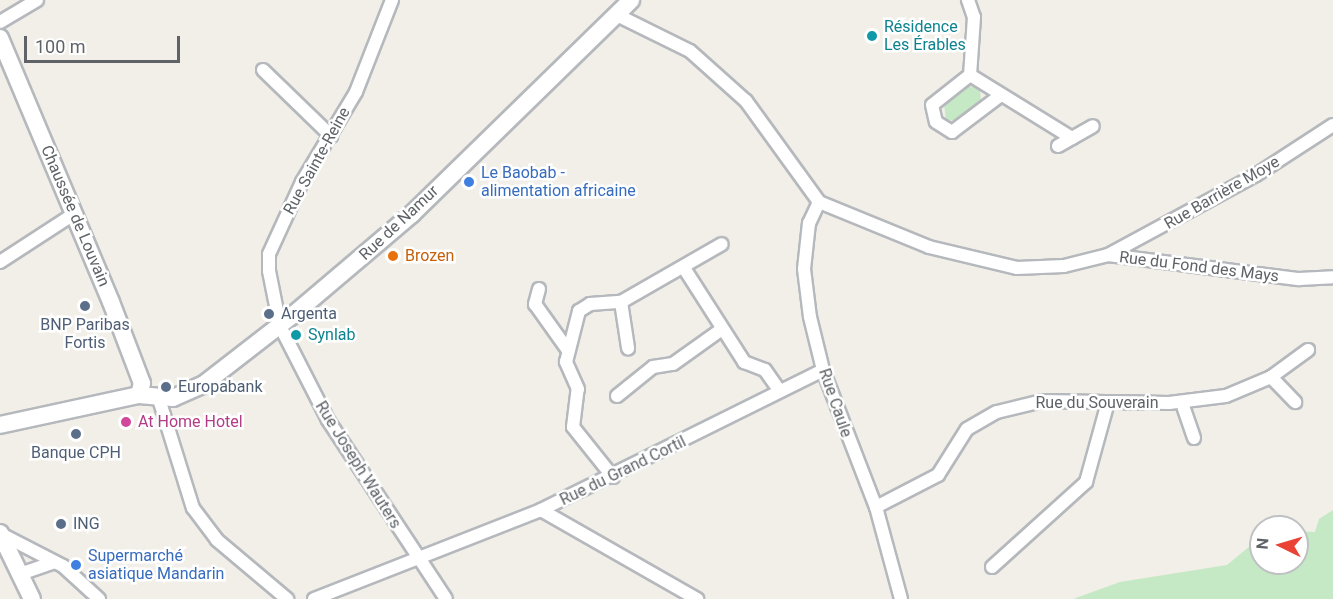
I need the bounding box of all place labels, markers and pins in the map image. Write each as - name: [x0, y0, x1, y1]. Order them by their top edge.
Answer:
- place label: Résidence Les Érables: [884, 17, 966, 55]
- marker: Résidence Les Érables: [865, 29, 879, 43]
- place label: Le Baobab - alimentation africaine: [481, 163, 636, 201]
- marker: Le Baobab - alimentation africaine: [462, 175, 476, 189]
- place label: Brozen: [405, 246, 454, 266]
- marker: Brozen: [386, 249, 400, 263]
- marker: BNP Paribas Fortis: [78, 299, 92, 313]
- place label: Argenta: [281, 304, 337, 324]
- marker: Argenta: [262, 307, 276, 321]
- place label: BNP Paribas Fortis: [40, 315, 130, 353]
- place label: Synlab: [308, 325, 355, 345]
- marker: Synlab: [289, 328, 303, 342]
- place label: Europabank: [178, 377, 262, 397]
- marker: Europabank: [159, 380, 173, 394]
- place label: At Home Hotel: [138, 412, 243, 432]
- marker: At Home Hotel: [119, 415, 133, 429]
- marker: Banque CPH: [69, 427, 83, 441]
- place label: Banque CPH: [31, 443, 121, 463]
- place label: ING: [73, 514, 100, 534]
- marker: ING: [54, 517, 68, 531]
- place label: Supermarché asiatique Mandarin: [88, 546, 224, 584]
- marker: Supermarché asiatique Mandarin: [69, 558, 83, 572]

